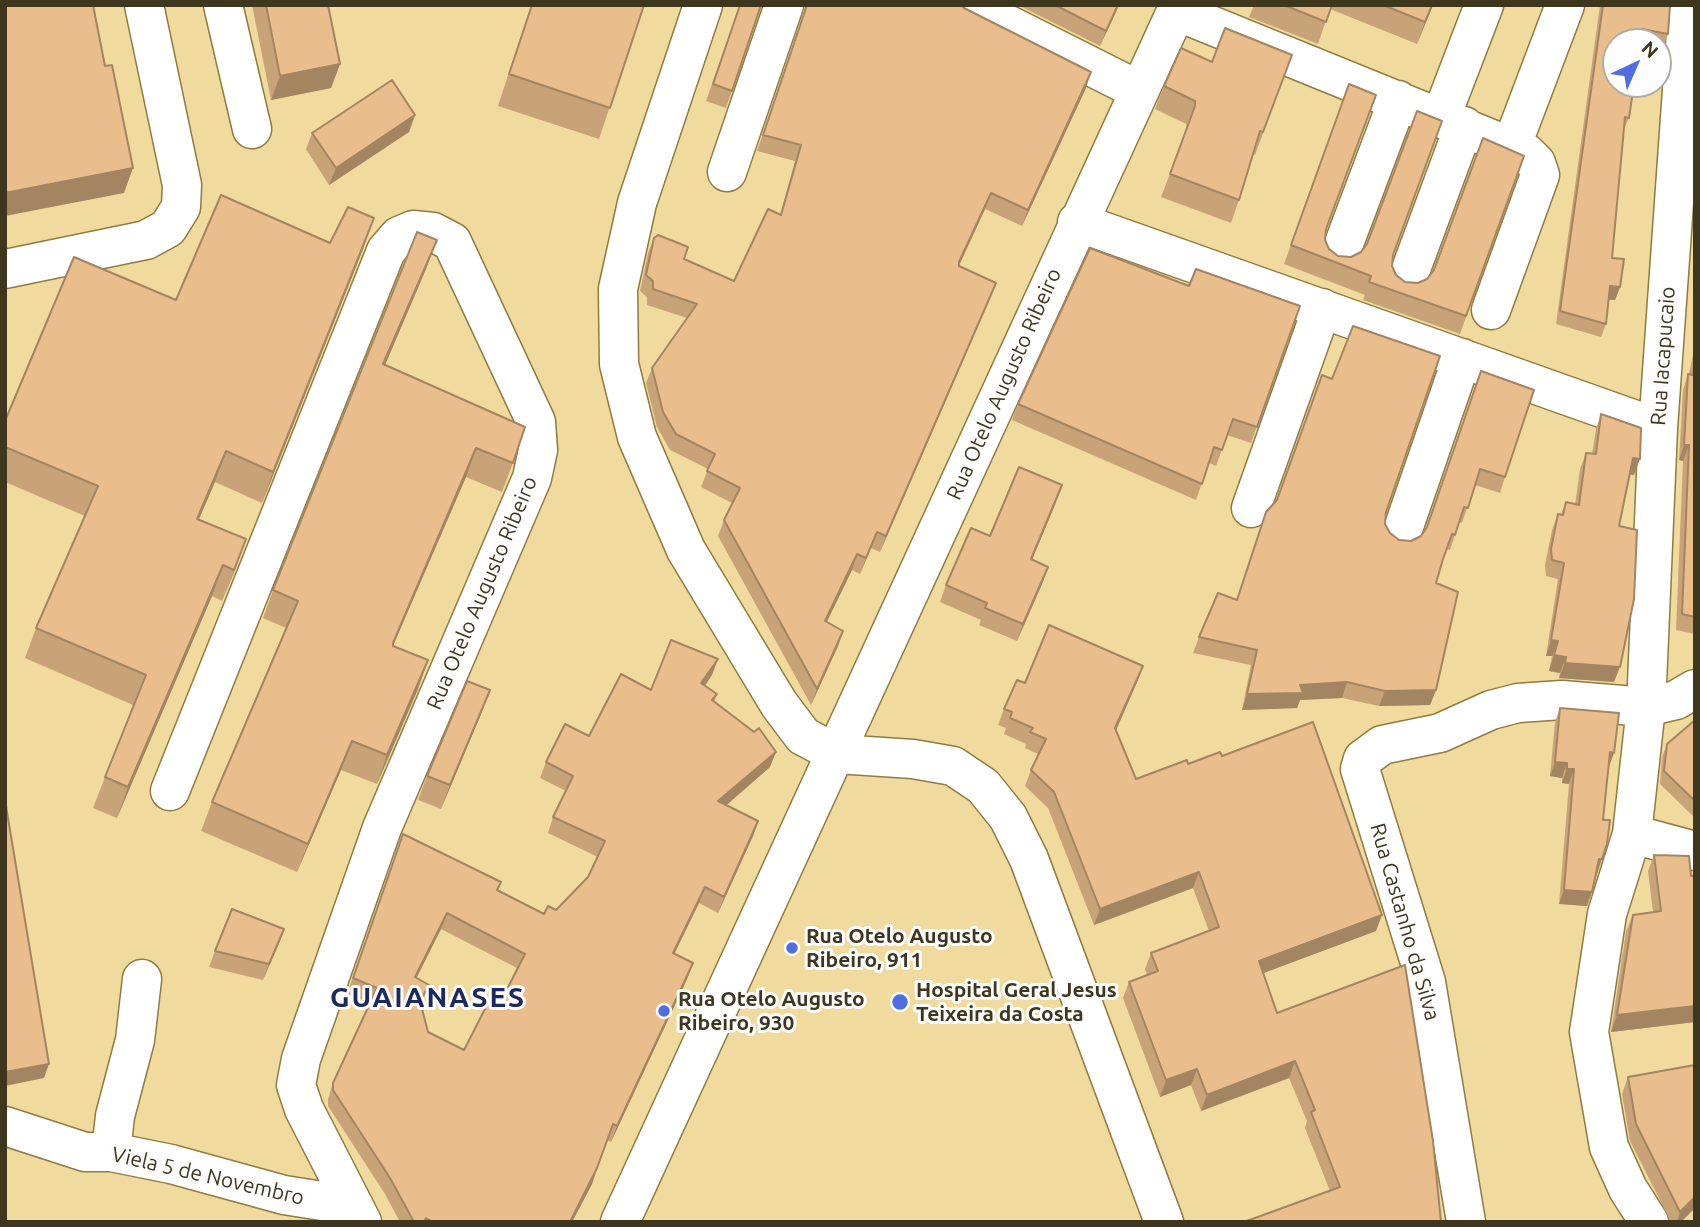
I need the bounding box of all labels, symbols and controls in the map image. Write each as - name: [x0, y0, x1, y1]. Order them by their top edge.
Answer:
- north arrow: [1602, 28, 1672, 98]
- text: N: [1637, 36, 1663, 62]
- street label: Rua Otelo Augusto Ribeiro: [941, 264, 1067, 504]
- street label: Rua Iacapucaio: [1646, 286, 1680, 426]
- street label: Rua Otelo Augusto Ribeiro: [421, 473, 543, 713]
- street label: Rua Castanho da Silva: [1365, 820, 1445, 1024]
- place label: Rua Otelo Augusto Ribeiro, 911: [806, 923, 993, 973]
- marker: Rua Otelo Augusto Ribeiro, 911: [784, 940, 800, 956]
- place label: Hospital Geral Jesus Teixeira da Costa: [916, 977, 1117, 1027]
- district label: GUAIANASES: [331, 981, 525, 1015]
- place label: Rua Otelo Augusto Ribeiro, 930: [678, 986, 865, 1036]
- marker: Hospital Geral Jesus Teixeira da Costa: [890, 992, 910, 1012]
- marker: Rua Otelo Augusto Ribeiro, 930: [656, 1003, 672, 1019]
- street label: Viela 5 de Novembro: [109, 1142, 307, 1210]

